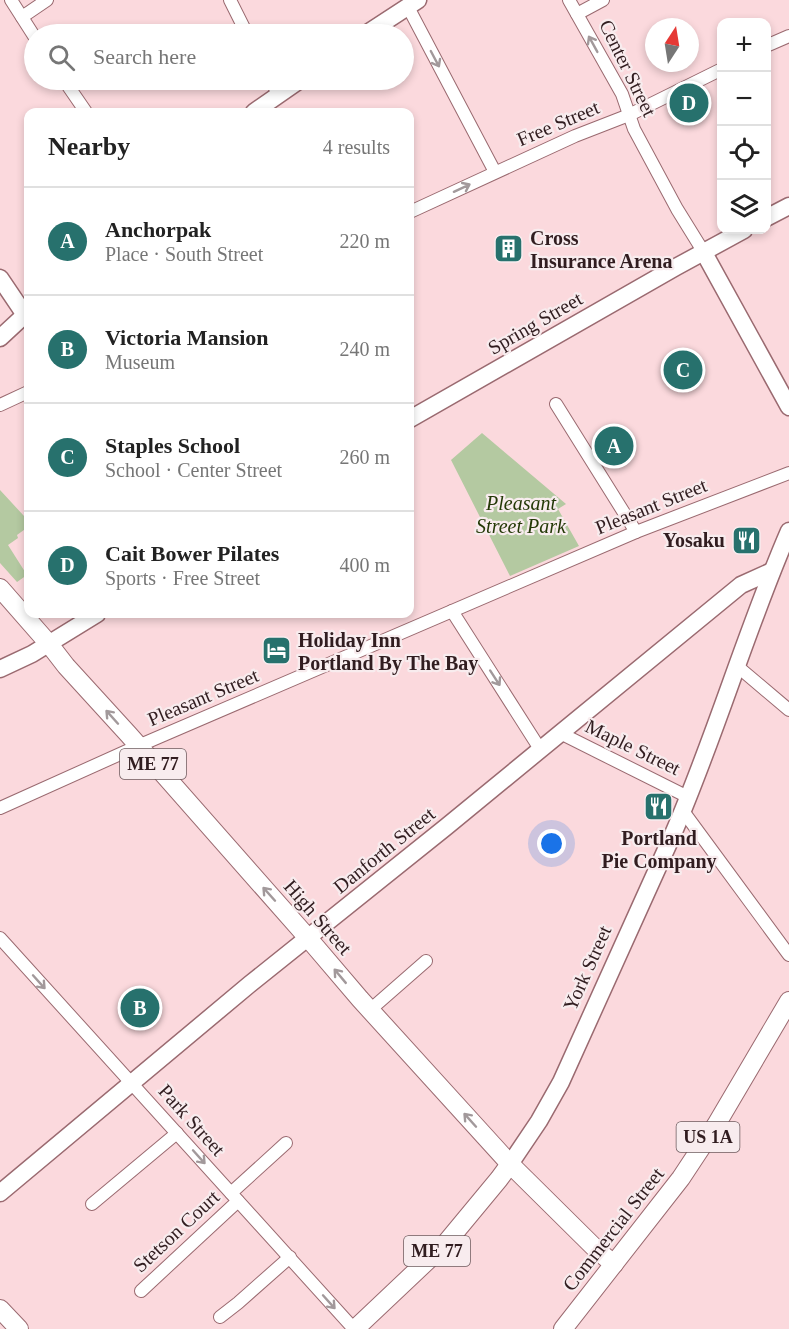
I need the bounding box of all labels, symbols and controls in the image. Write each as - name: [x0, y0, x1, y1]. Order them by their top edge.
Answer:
- street label: Center Street: [595, 16, 661, 120]
- north arrow: [645, 18, 699, 72]
- map controls: [717, 18, 771, 234]
- button: +: [717, 18, 771, 72]
- search box: [24, 24, 414, 90]
- one-way arrow: [587, 36, 599, 53]
- icon: search: [45, 41, 78, 74]
- text: Search here: [93, 44, 196, 69]
- one-way arrow: [430, 49, 441, 67]
- button: −: [717, 72, 771, 126]
- pin: D: [670, 80, 708, 126]
- street label: Free Street: [514, 96, 603, 150]
- button: locate: [717, 126, 771, 180]
- text: Nearby: [48, 132, 130, 161]
- text: 4 results: [323, 136, 390, 158]
- button: layers: [717, 180, 771, 234]
- one-way arrow: [453, 181, 471, 193]
- text: Anchorpak: [105, 217, 211, 242]
- place label: Cross Insurance Arena: [530, 227, 672, 272]
- text: A: [60, 230, 75, 252]
- text: 220 m: [339, 230, 390, 252]
- building icon: Cross Insurance Arena: [493, 233, 525, 265]
- text: Place · South Street: [105, 243, 263, 265]
- street label: Spring Street: [484, 287, 587, 360]
- text: Victoria Mansion: [105, 325, 269, 350]
- text: B: [61, 338, 74, 360]
- text: 240 m: [339, 338, 390, 360]
- pin: C: [664, 348, 702, 392]
- text: Museum: [105, 351, 175, 373]
- pin: A: [594, 424, 634, 468]
- text: Staples School: [105, 433, 240, 458]
- text: C: [60, 446, 75, 468]
- text: 260 m: [339, 446, 390, 468]
- text: School · Center Street: [105, 459, 282, 481]
- street label: Pleasant Street: [592, 473, 710, 538]
- park label: Pleasant Street Park: [476, 492, 567, 537]
- restaurant icon: Yosaku: [730, 524, 762, 556]
- place label: Yosaku: [663, 529, 725, 551]
- text: Cait Bower Pilates: [105, 541, 279, 566]
- text: D: [60, 554, 75, 576]
- text: 400 m: [339, 554, 390, 576]
- text: Sports · Free Street: [105, 567, 260, 589]
- place label: Holiday Inn Portland By The Bay: [298, 629, 478, 675]
- hotel icon: Holiday Inn Portland By The Bay: [261, 635, 293, 667]
- street label: Pleasant Street: [144, 664, 262, 730]
- one-way arrow: [489, 669, 501, 686]
- one-way arrow: [105, 710, 119, 725]
- street label: Maple Street: [582, 715, 684, 780]
- road number: ME 77: [120, 749, 186, 779]
- restaurant icon: Portland Pie Company: [643, 791, 675, 823]
- street label: Danforth Street: [329, 802, 439, 898]
- place label: Portland Pie Company: [602, 827, 717, 873]
- your location: [537, 829, 566, 858]
- street label: High Street: [279, 875, 357, 960]
- one-way arrow: [262, 887, 276, 902]
- street label: York Street: [558, 922, 616, 1014]
- one-way arrow: [333, 969, 347, 984]
- one-way arrow: [32, 974, 46, 989]
- pin: B: [120, 986, 160, 1030]
- street label: Park Street: [154, 1080, 230, 1161]
- one-way arrow: [463, 1113, 477, 1128]
- road number: US 1A: [676, 1122, 740, 1152]
- one-way arrow: [192, 1149, 206, 1164]
- street label: Commercial Street: [558, 1163, 668, 1295]
- street label: Stetson Court: [128, 1185, 224, 1276]
- road number: ME 77: [404, 1236, 470, 1266]
- one-way arrow: [322, 1294, 336, 1309]

